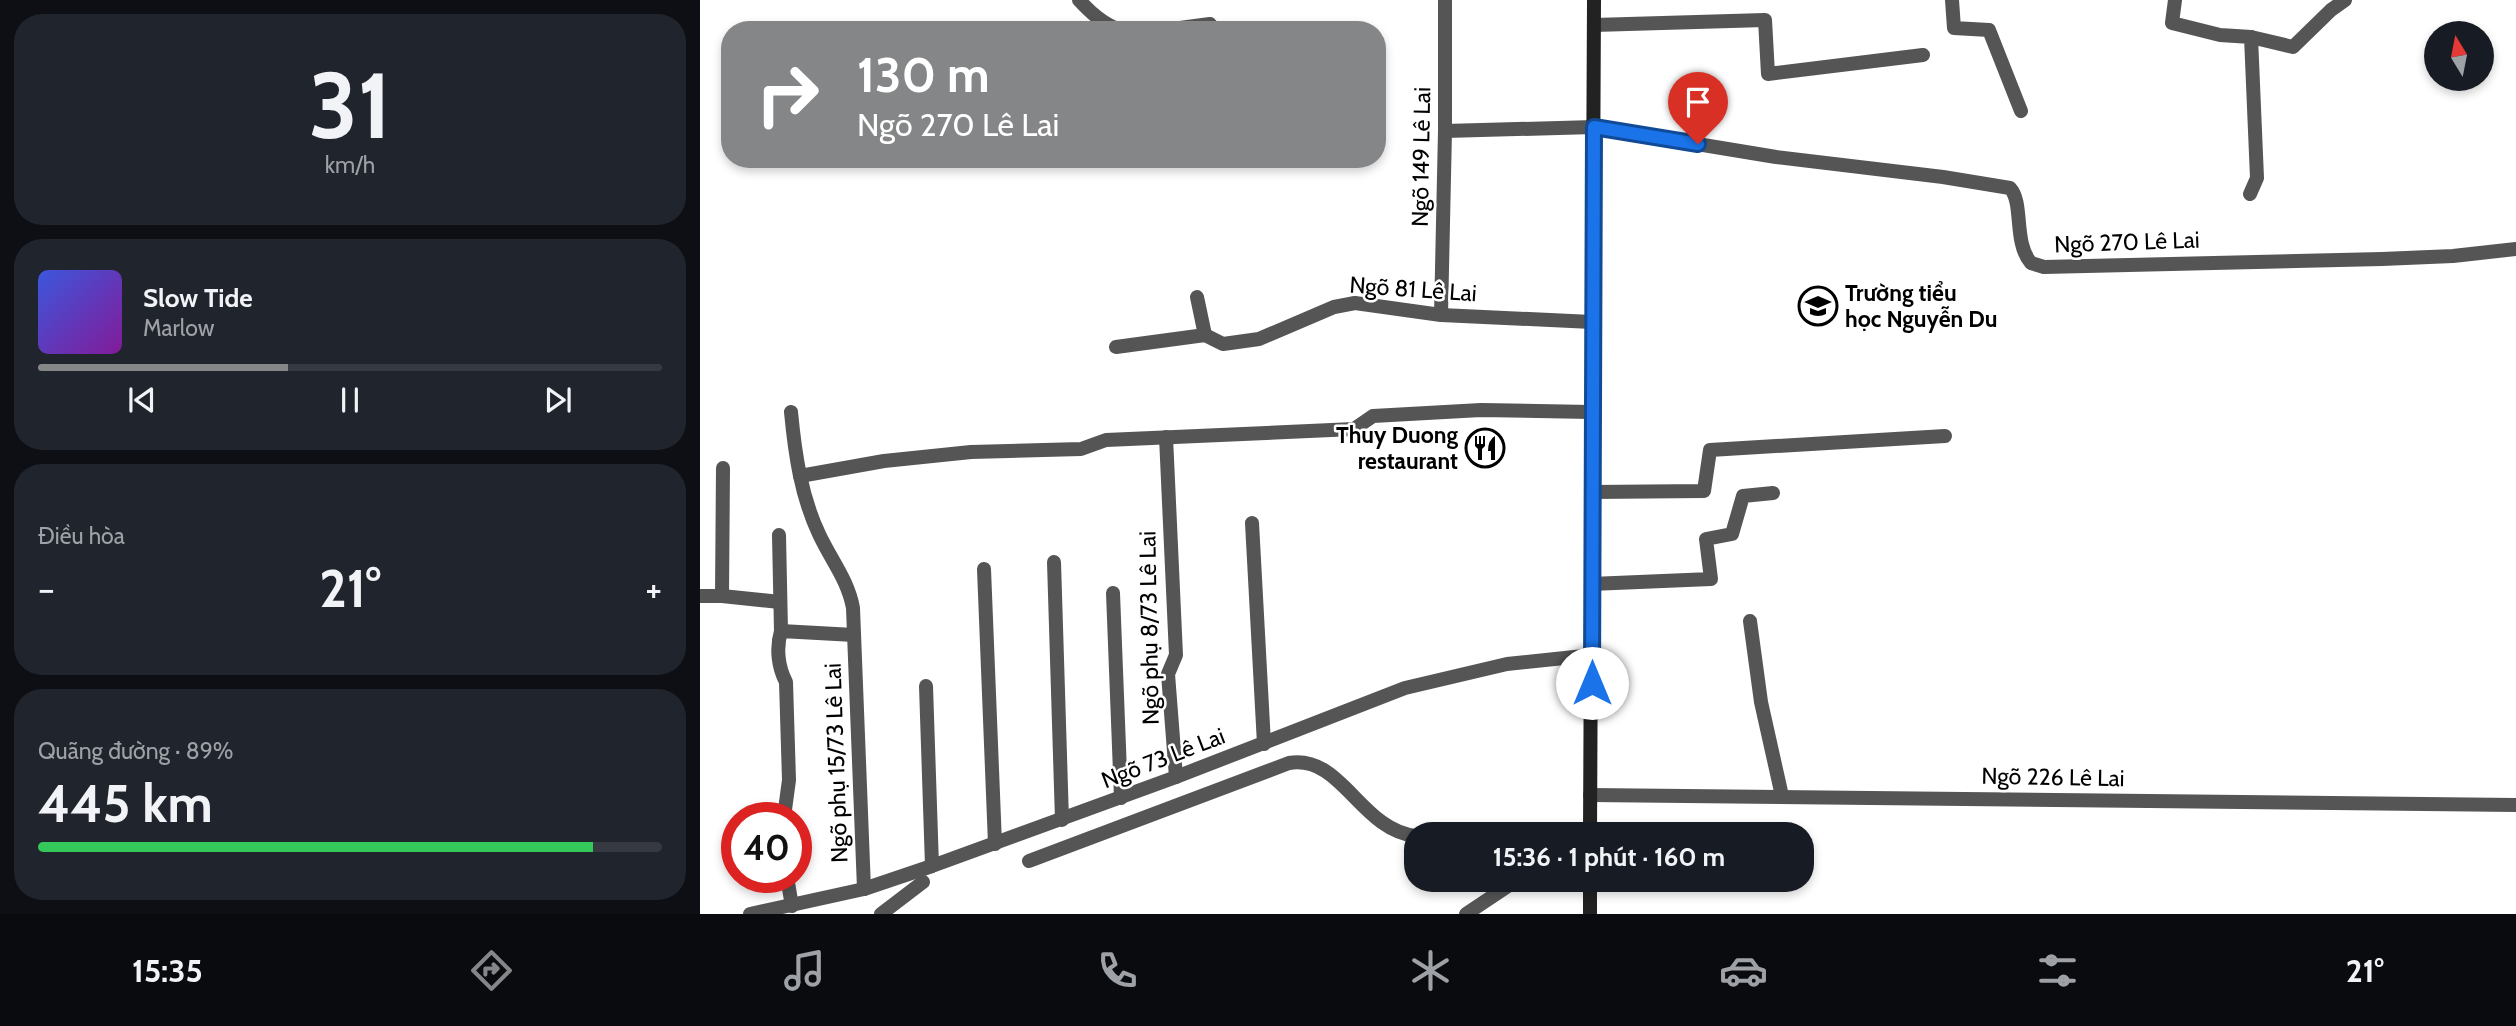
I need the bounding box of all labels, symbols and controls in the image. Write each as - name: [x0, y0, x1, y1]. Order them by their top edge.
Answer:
- north arrow: [2424, 21, 2494, 91]
- map controls: [2424, 21, 2494, 91]
- text: 130 m: [857, 45, 990, 104]
- icon: right: [742, 49, 833, 140]
- text: 31: [309, 50, 391, 161]
- pin: [1668, 72, 1728, 144]
- icon: arrive: [1679, 83, 1717, 121]
- street label: Ngõ 149 Lê Lai: [1406, 87, 1436, 227]
- text: Ngõ 270 Lê Lai: [857, 105, 1059, 144]
- text: km/h: [325, 151, 375, 179]
- street label: Ngõ 270 Lê Lai: [2054, 225, 2200, 259]
- street label: Ngõ 81 Lê Lai: [1348, 271, 1478, 307]
- place label: Trường tiểu học Nguyễn Du: [1845, 279, 1998, 333]
- text: Slow Tide: [143, 282, 253, 314]
- school or university icon: Trường tiểu học Nguyễn Du: [1797, 285, 1839, 327]
- text: Marlow: [143, 314, 214, 342]
- icon: previous: [123, 381, 161, 419]
- icon: pause: [331, 381, 369, 419]
- icon: next: [539, 381, 577, 419]
- place label: Thuy Duong restaurant: [1336, 421, 1458, 475]
- restaurant icon: Thuy Duong restaurant: [1464, 427, 1506, 469]
- text: Điều hòa: [38, 522, 125, 550]
- street label: Ngõ phụ 8/73 Lê Lai: [1133, 531, 1165, 725]
- text: 21°: [319, 557, 381, 620]
- text: −: [38, 565, 55, 612]
- text: +: [645, 565, 662, 612]
- position arrow: [1555, 646, 1629, 720]
- street label: Ngõ phụ 15/73 Lê Lai: [819, 663, 853, 863]
- street label: Ngõ 73 Lê Lai: [1097, 722, 1229, 794]
- text: Quãng đường · 89%: [38, 737, 233, 765]
- street label: Ngõ 226 Lê Lai: [1981, 762, 2125, 792]
- text: 445 km: [38, 772, 213, 835]
- speed limit sign: 40: [721, 802, 812, 893]
- text: 15:36 · 1 phút · 160 m: [1493, 841, 1725, 873]
- icon: directions: [467, 946, 516, 995]
- icon: music: [780, 946, 829, 995]
- icon: phone: [1093, 946, 1142, 995]
- icon: climate: [1406, 946, 1455, 995]
- icon: car: [1719, 946, 1768, 995]
- icon: filters: [2033, 946, 2082, 995]
- text: 15:35: [132, 951, 203, 990]
- text: 21°: [2346, 951, 2384, 990]

